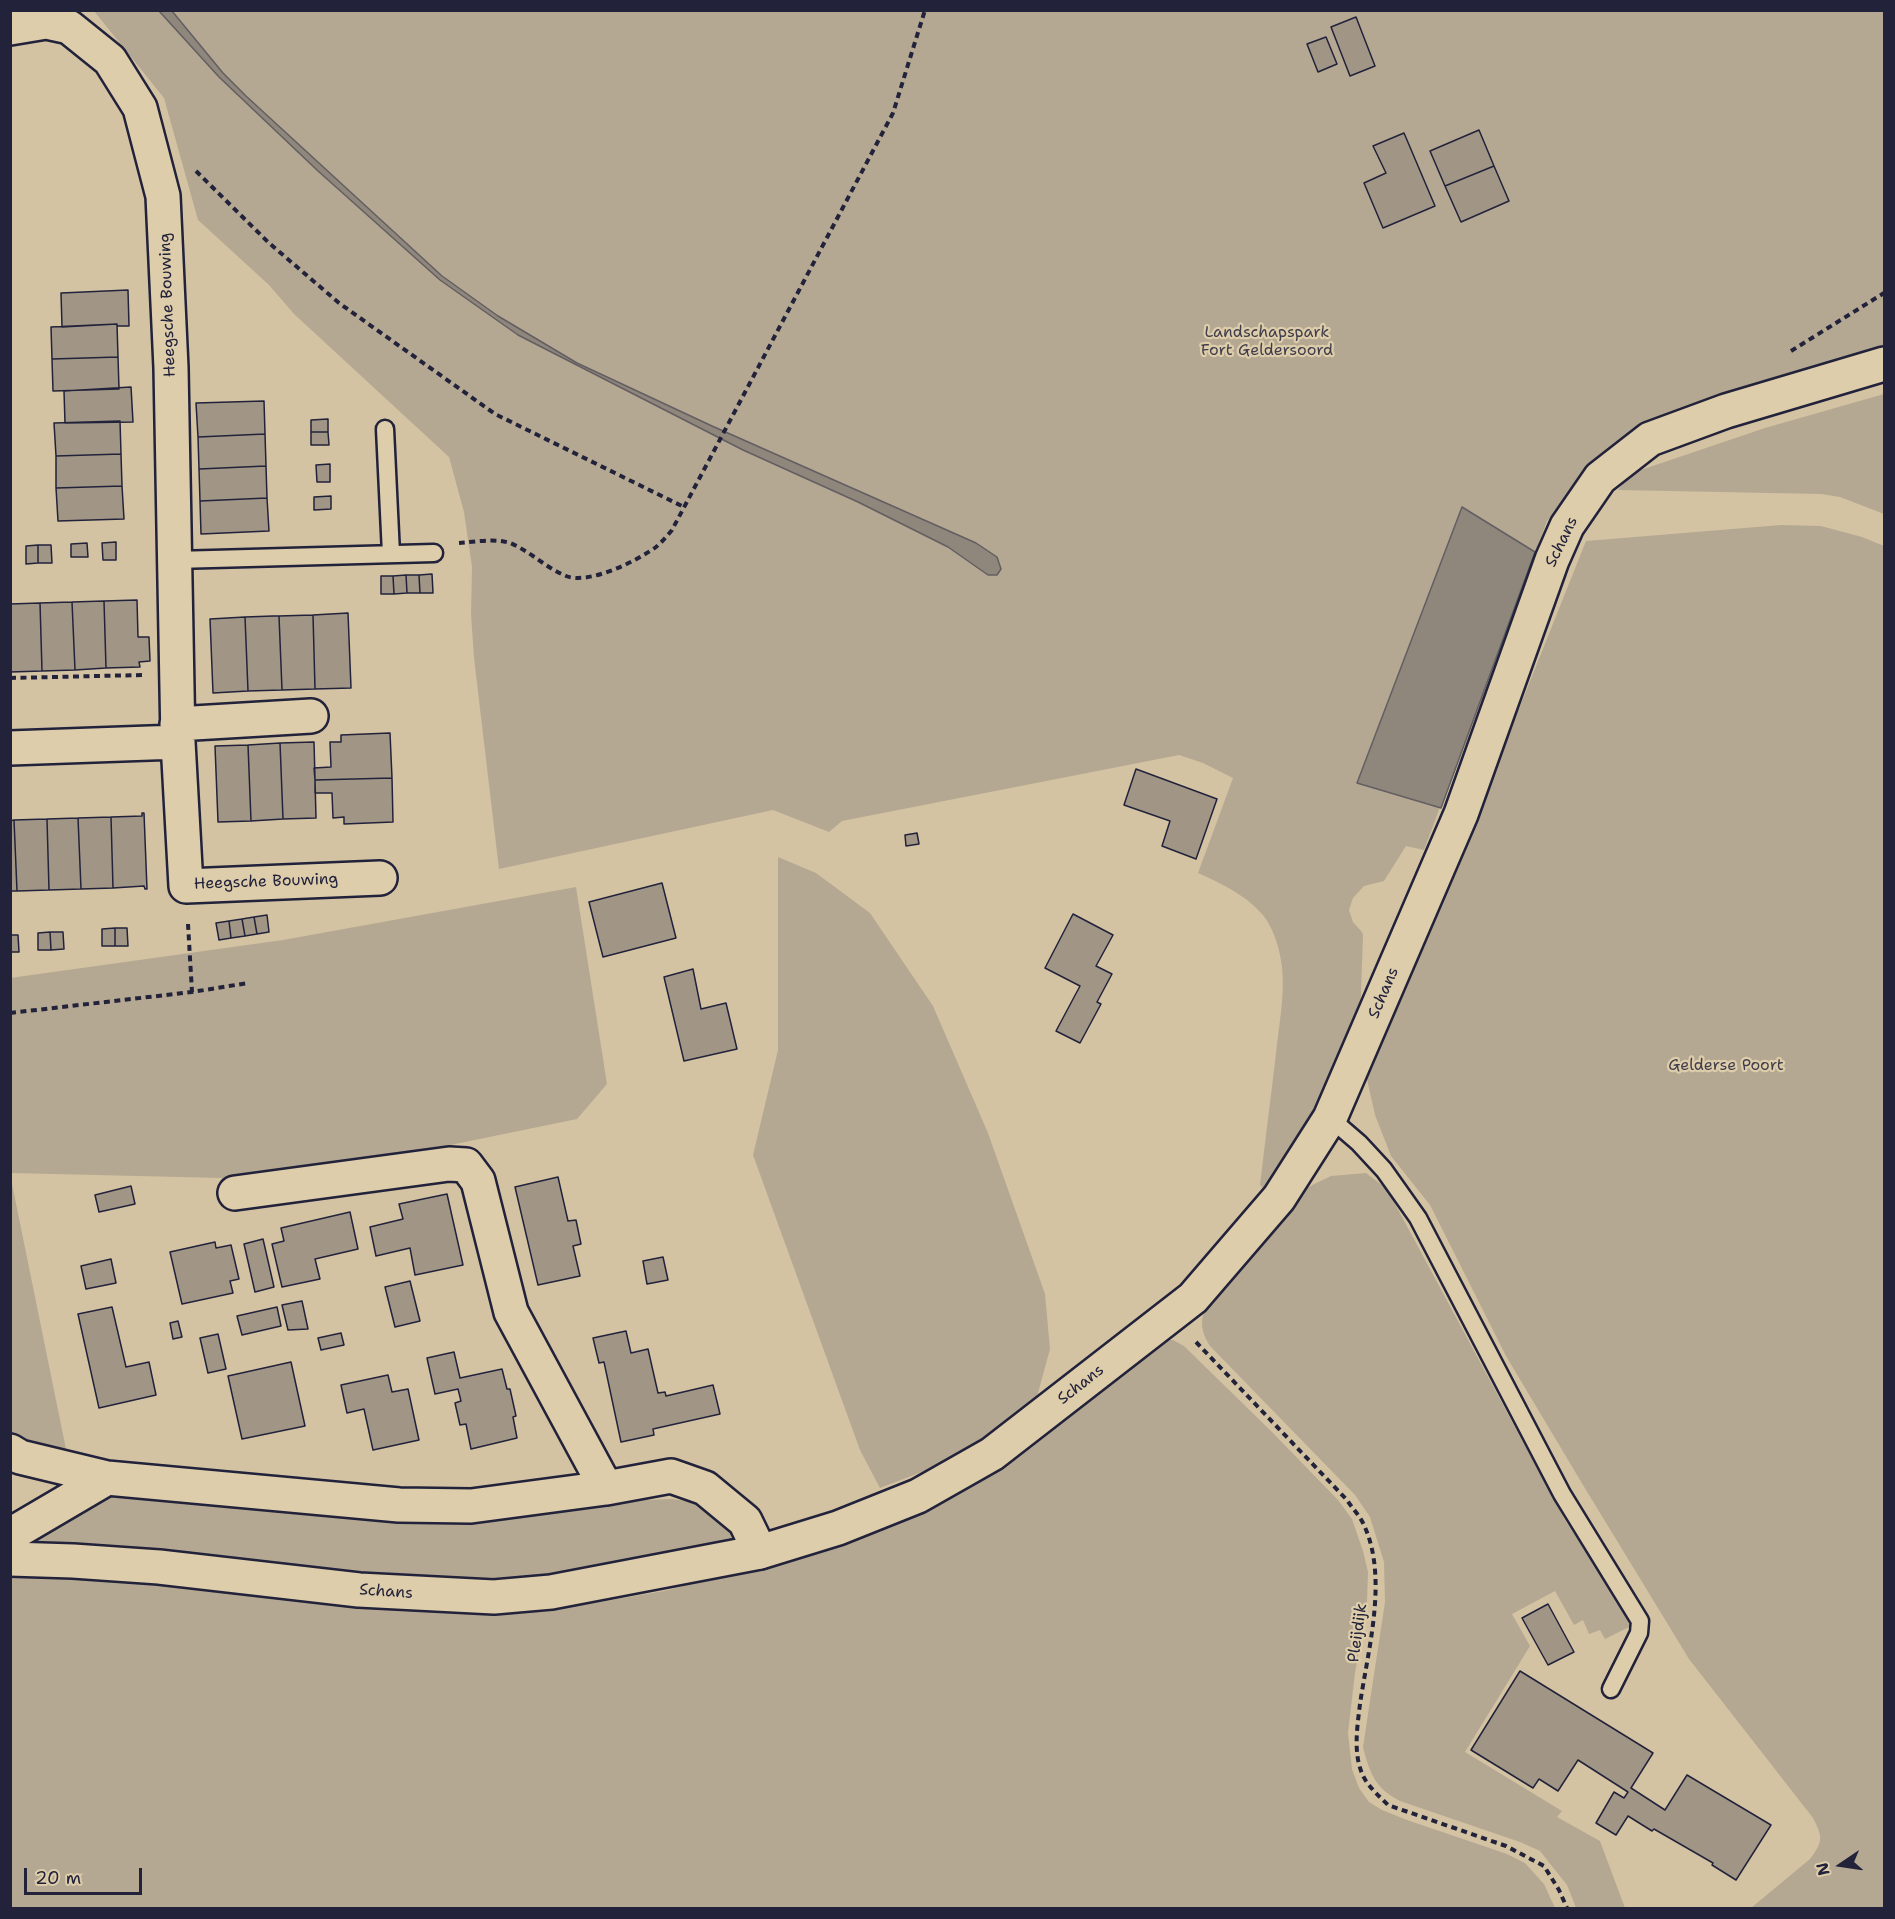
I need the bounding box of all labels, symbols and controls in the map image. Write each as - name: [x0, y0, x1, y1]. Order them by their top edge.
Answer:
- street label: Heegsche Bouwing: [156, 232, 180, 378]
- park label: Landschapspark Fort Geldersoord: [1201, 323, 1333, 361]
- street label: Schans: [1542, 514, 1582, 570]
- street label: Heegsche Bouwing: [193, 870, 339, 894]
- street label: Schans: [1365, 964, 1403, 1022]
- park label: Gelderse Poort: [1668, 1056, 1784, 1076]
- street label: Schans: [1054, 1361, 1108, 1409]
- street label: Schans: [359, 1581, 413, 1603]
- street label: Pleijdijk: [1344, 1602, 1372, 1664]
- north arrow: [1811, 1835, 1871, 1895]
- scale bar: [27, 1856, 146, 1894]
- text: N: [1811, 1861, 1835, 1878]
- text: 20 m: [35, 1866, 81, 1890]

